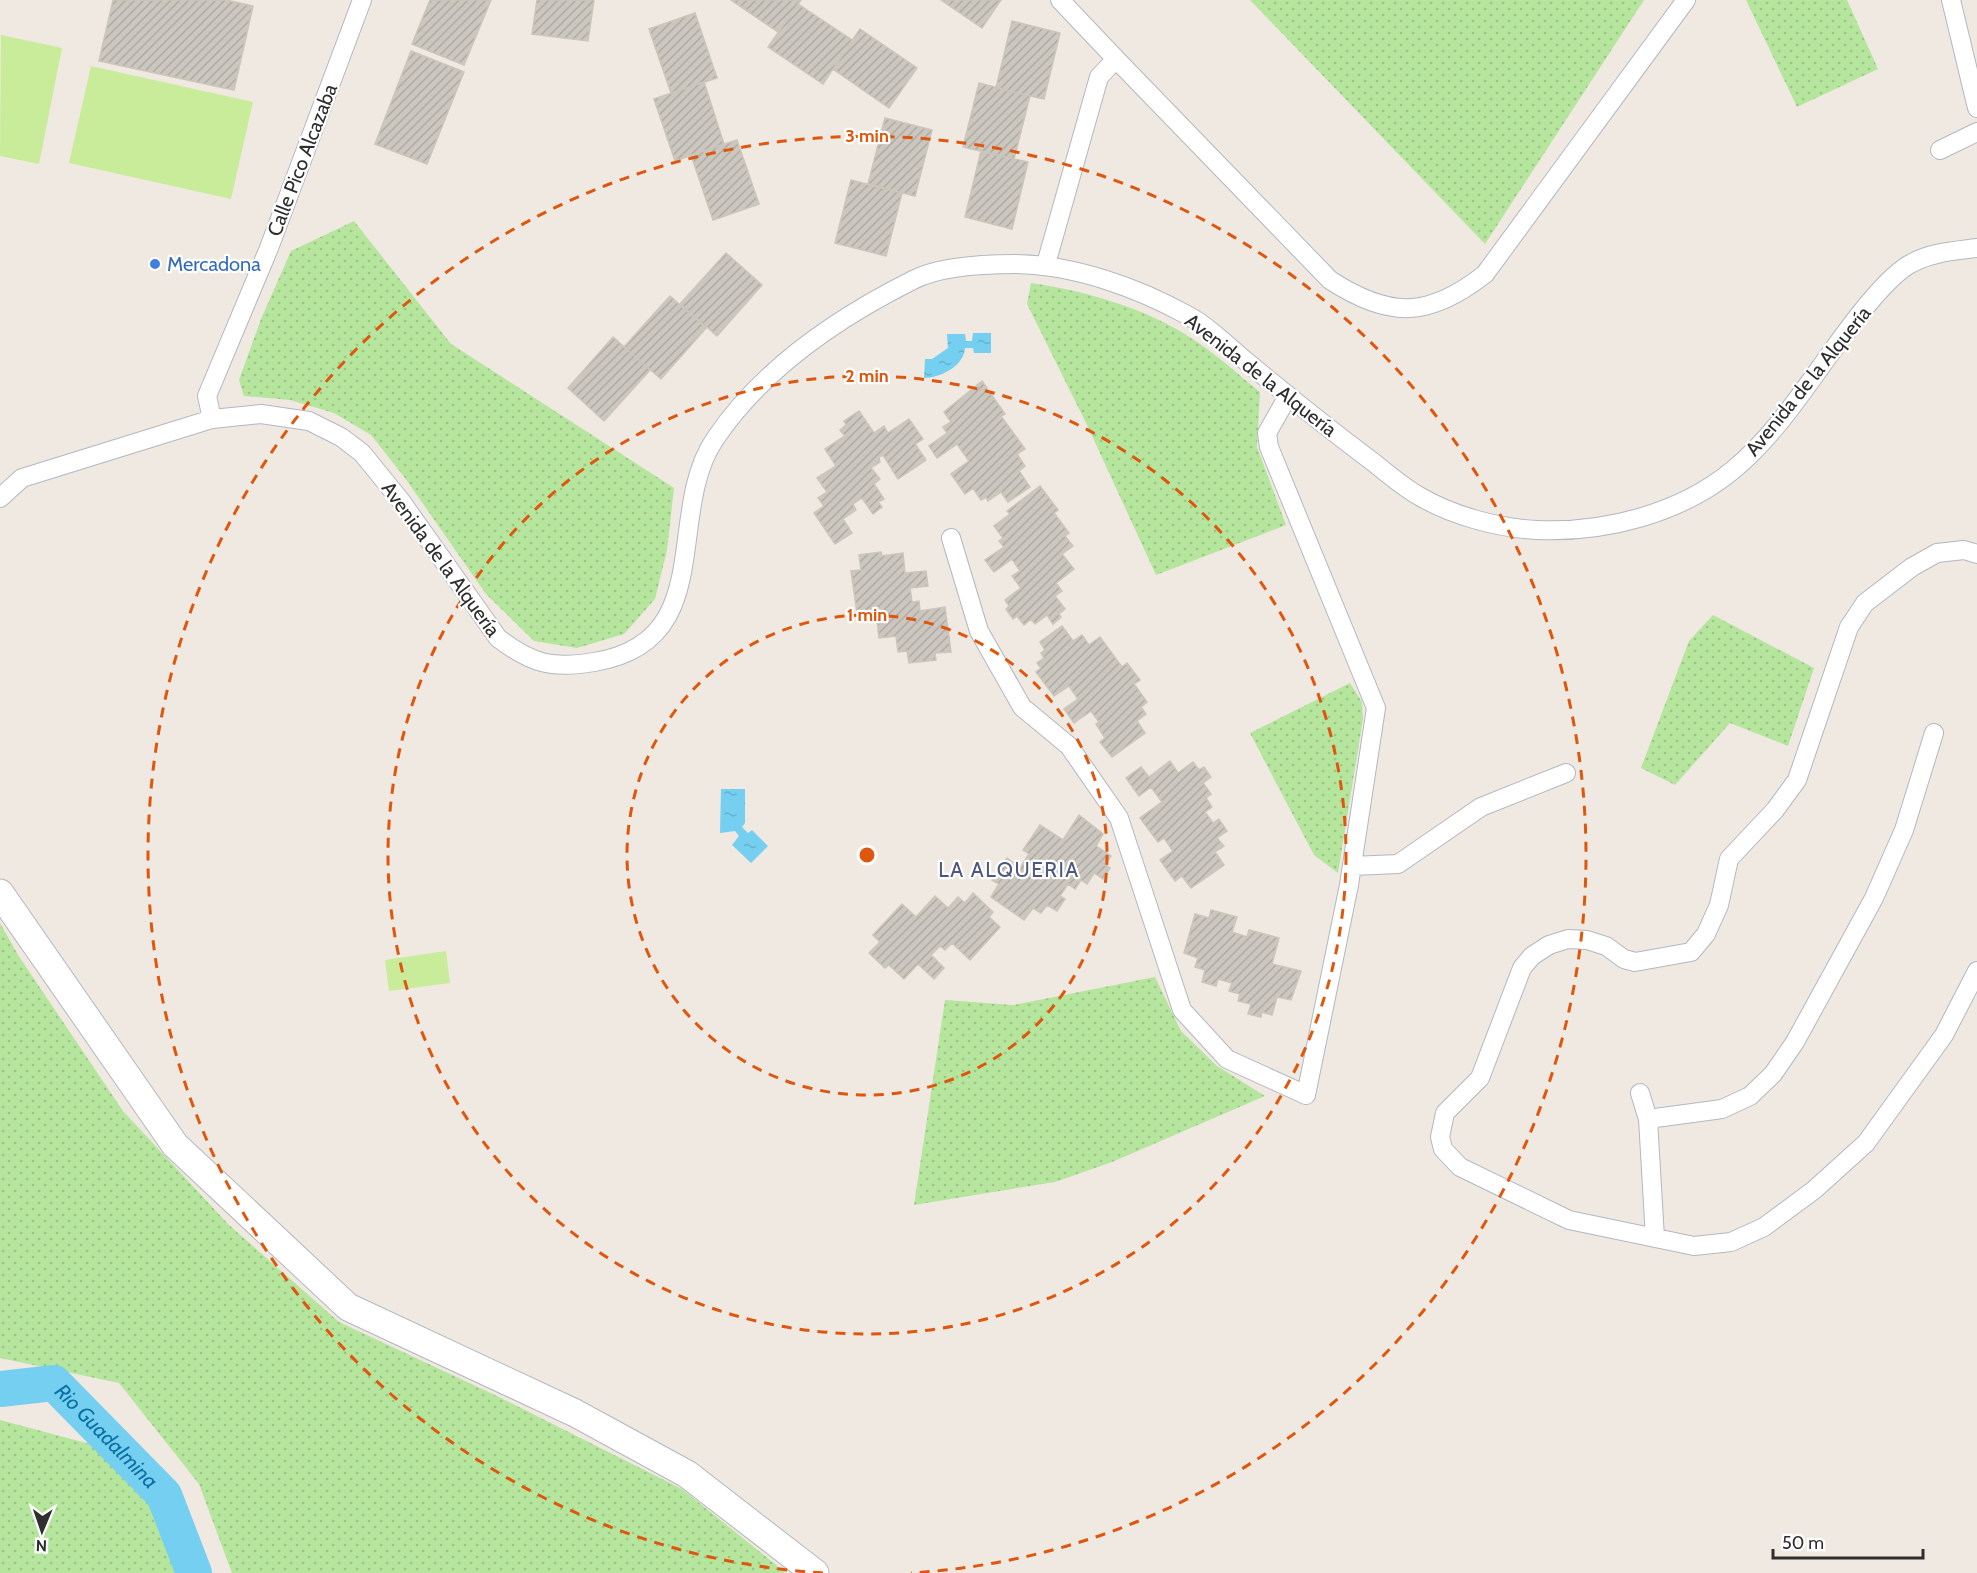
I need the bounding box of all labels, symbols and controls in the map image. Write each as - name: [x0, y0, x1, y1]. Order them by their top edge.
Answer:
- street label: Calle Pico Alcazaba: [262, 80, 342, 240]
- text: 3 min: [845, 125, 889, 147]
- place label: Mercadona: [167, 252, 261, 276]
- marker: Mercadona: [148, 257, 162, 271]
- street label: Avenida de la Alquería: [1740, 301, 1876, 461]
- street label: Avenida de la Alquería: [1180, 308, 1342, 442]
- text: 2 min: [845, 365, 889, 387]
- street label: Avenida de la Alquería: [377, 477, 505, 641]
- text: 1 min: [847, 604, 887, 626]
- centre of rings: [857, 845, 877, 865]
- district label: LA ALQUERIA: [938, 857, 1080, 882]
- water label: Rio Guadalmina: [50, 1379, 163, 1493]
- north arrow: [12, 1501, 72, 1561]
- scale bar: [1773, 1522, 1923, 1560]
- text: 50 m: [1782, 1532, 1824, 1554]
- text: N: [36, 1536, 47, 1555]

